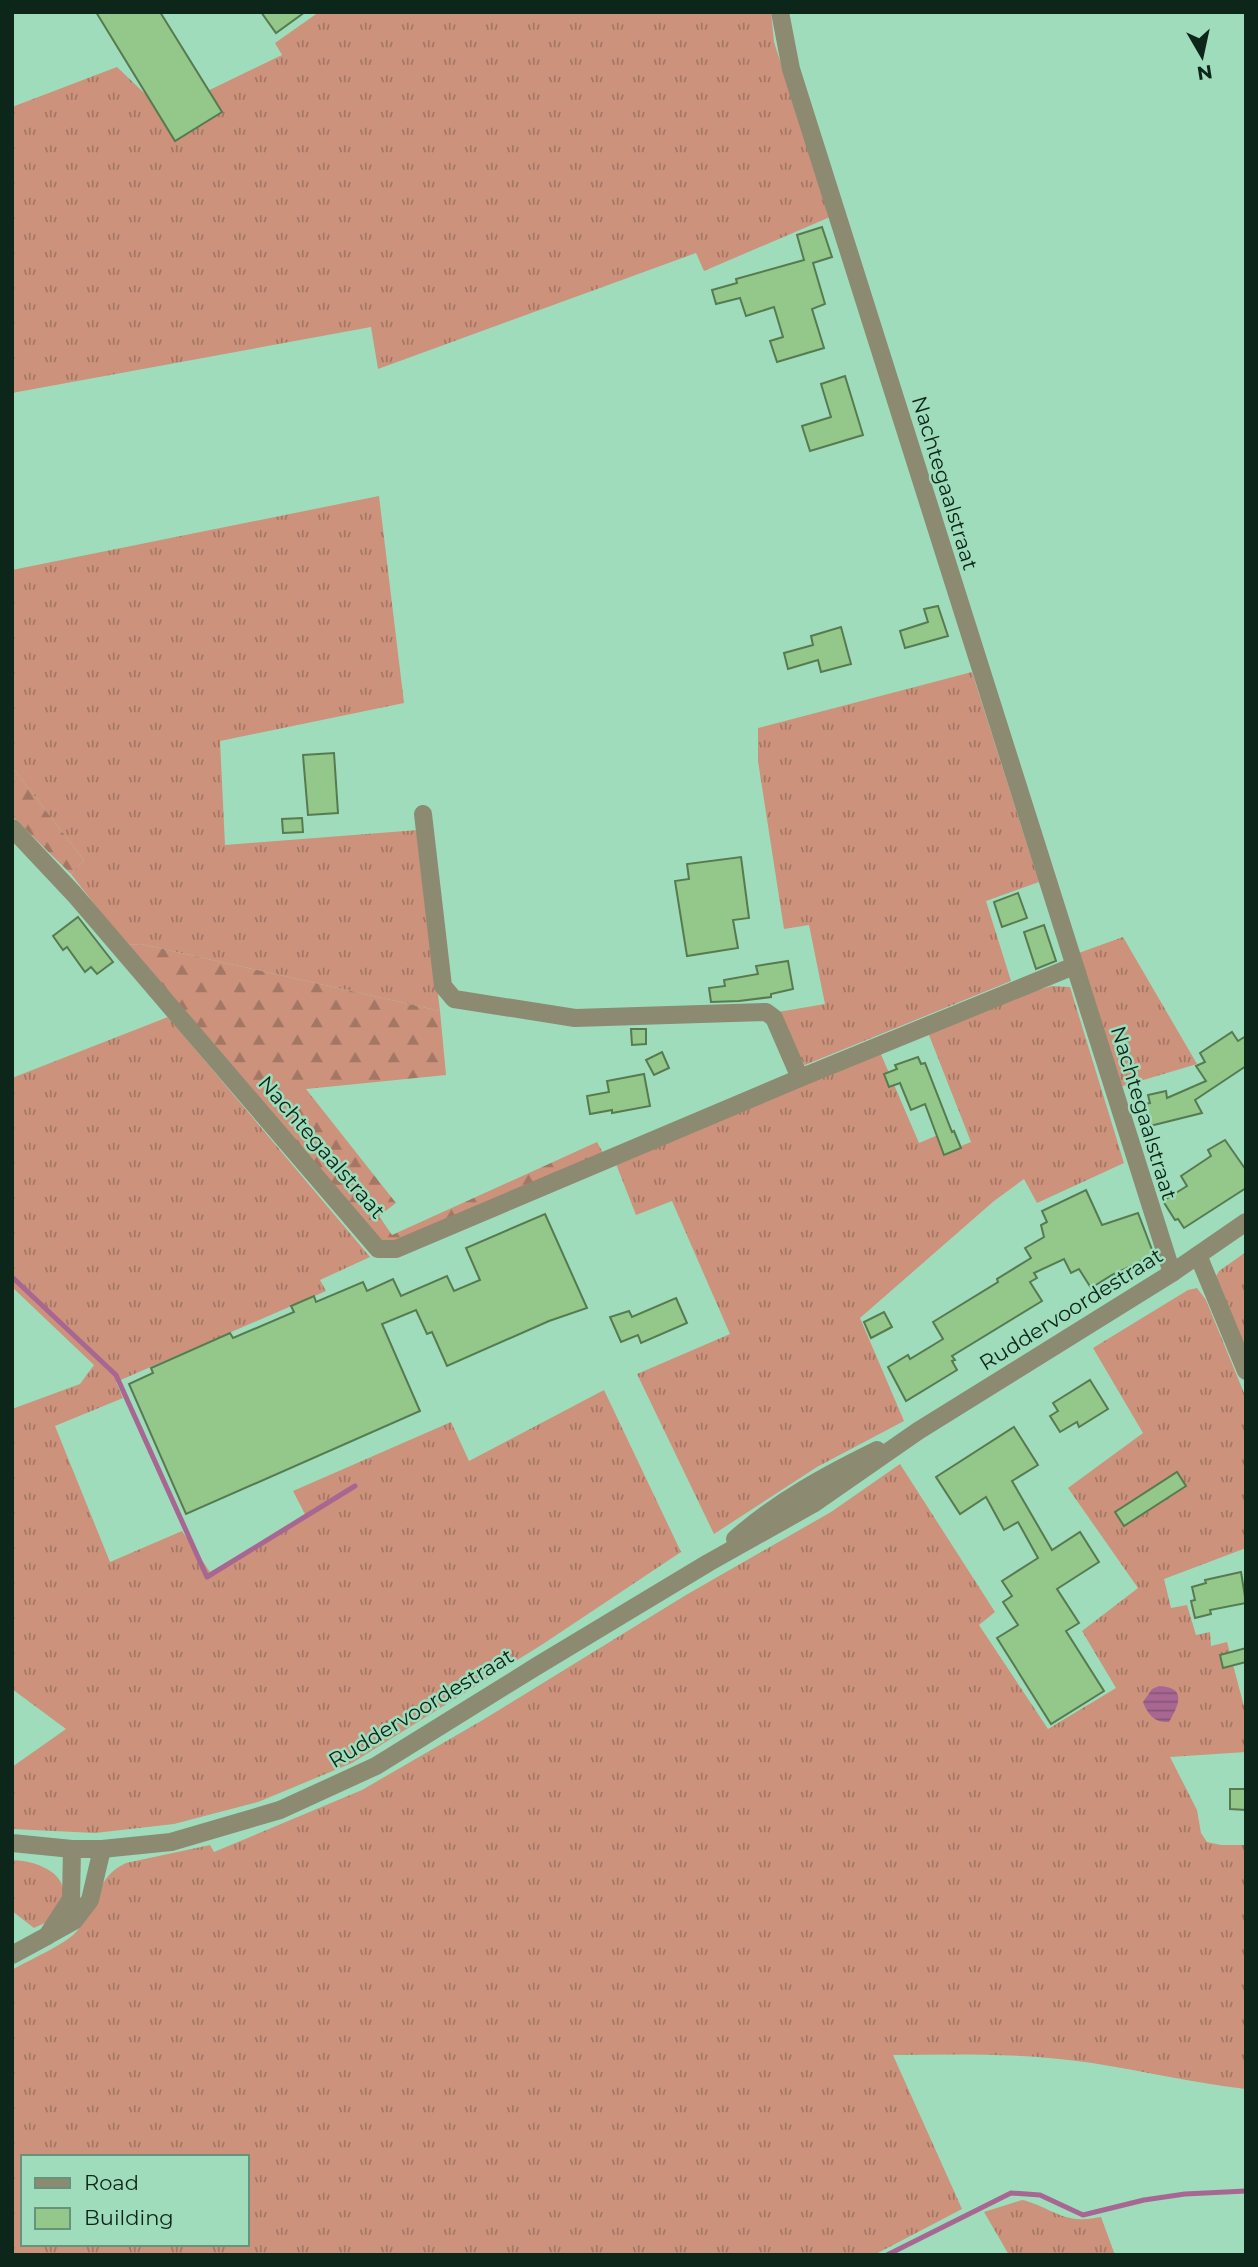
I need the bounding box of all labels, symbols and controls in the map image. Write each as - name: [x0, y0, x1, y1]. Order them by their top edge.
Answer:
- north arrow: [1167, 21, 1237, 91]
- text: N: [1195, 60, 1214, 85]
- street label: Nachtegaalstraat: [907, 393, 983, 573]
- street label: Nachtegaalstraat: [1106, 1023, 1182, 1203]
- street label: Nachtegaalstraat: [253, 1071, 391, 1223]
- street label: Ruddervoordestraat: [975, 1242, 1167, 1376]
- street label: Ruddervoordestraat: [324, 1643, 518, 1773]
- legend: [21, 2155, 248, 2246]
- text: Road: [84, 2170, 139, 2195]
- text: Building: [84, 2205, 174, 2230]

